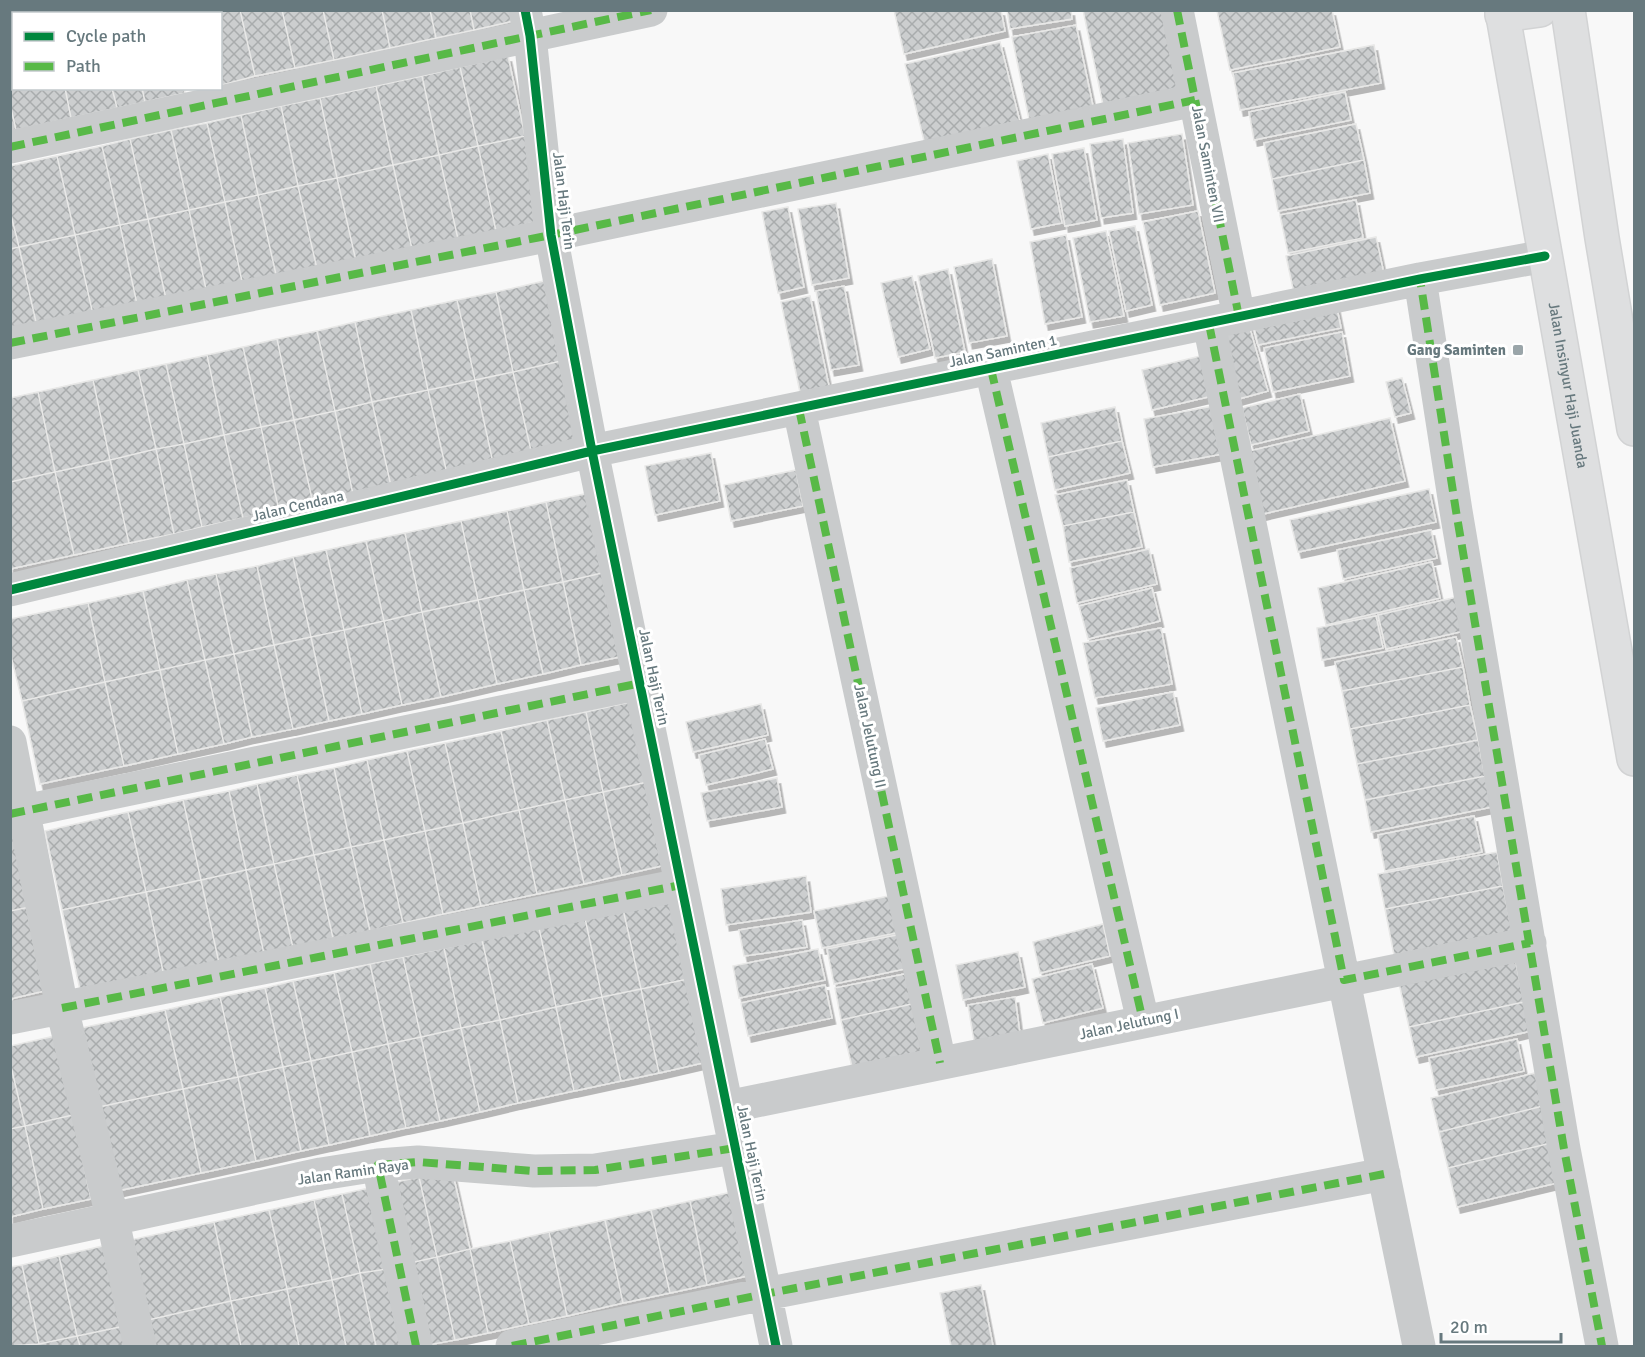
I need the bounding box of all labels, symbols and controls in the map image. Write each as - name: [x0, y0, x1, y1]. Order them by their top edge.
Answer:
- legend: [12, 12, 222, 90]
- text: Cycle path: [66, 25, 146, 47]
- text: Path: [66, 55, 101, 77]
- street label: Jalan Saminten VII: [1188, 104, 1228, 224]
- street label: Jalan Haji Terin: [549, 151, 579, 251]
- street label: Jalan Insinyur Haji Juanda: [1545, 301, 1592, 470]
- street label: Jalan Saminten 1: [947, 331, 1059, 371]
- place label: Gang Saminten: [1407, 341, 1506, 359]
- marker: Gang Saminten: [1511, 343, 1525, 357]
- street label: Jalan Cendana: [250, 487, 346, 525]
- street label: Jalan Haji Terin: [635, 627, 673, 727]
- street label: Jalan Jelutung II: [850, 682, 890, 790]
- street label: Jalan Jelutung I: [1078, 1005, 1180, 1043]
- street label: Jalan Haji Terin: [733, 1103, 771, 1203]
- street label: Jalan Ramin Raya: [296, 1155, 410, 1189]
- scale bar: [1441, 1306, 1561, 1344]
- text: 20 m: [1450, 1316, 1488, 1338]

